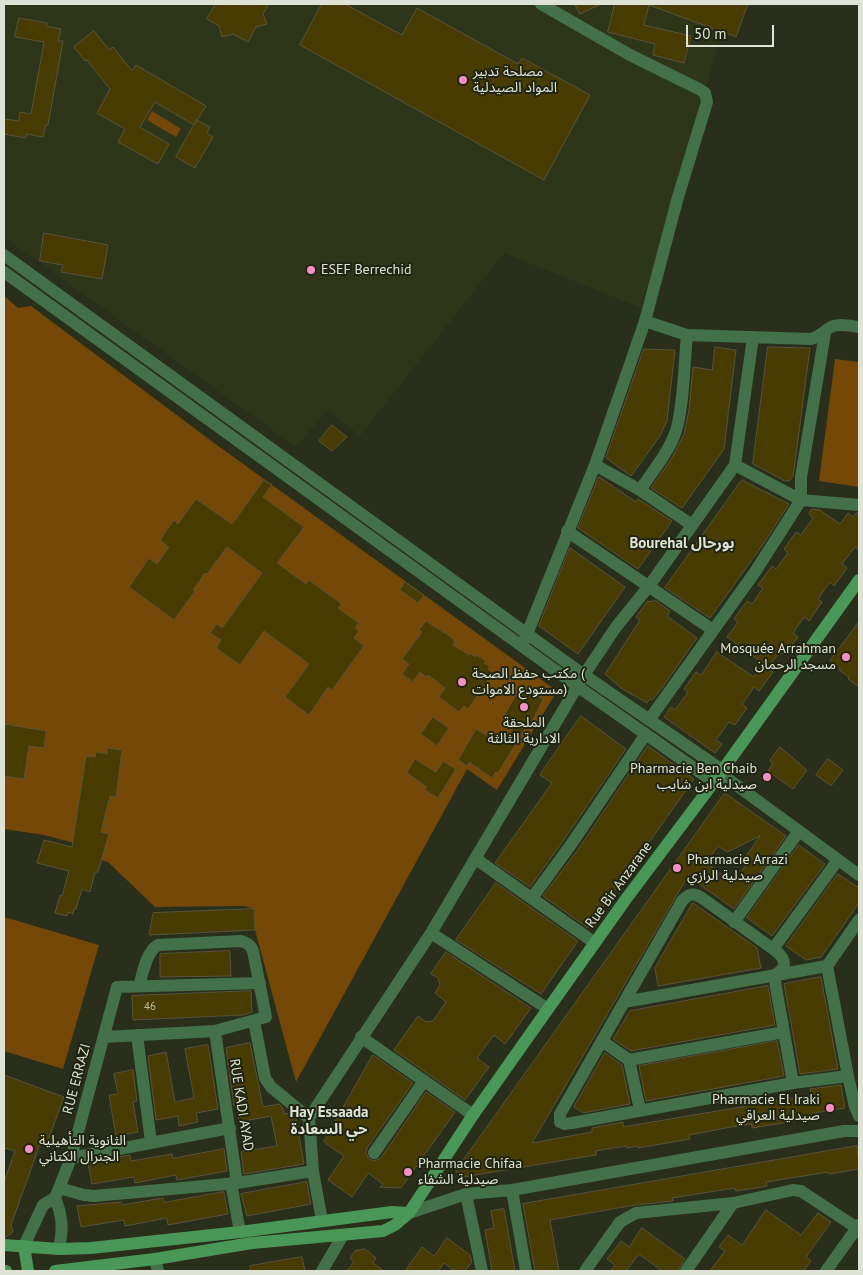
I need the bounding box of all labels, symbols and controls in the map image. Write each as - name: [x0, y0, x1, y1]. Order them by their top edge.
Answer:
- scale bar: [688, 15, 776, 47]
- text: 50 m: [694, 24, 727, 43]
- place label: مصلحة تدبير المواد الصيدلية: [473, 64, 557, 96]
- marker: مصلحة تدبير المواد الصيدلية: [457, 74, 469, 86]
- place label: ESEF Berrechid: [321, 262, 411, 278]
- marker: ESEF Berrechid: [305, 264, 317, 276]
- district label: Bourehal بورحال: [629, 535, 735, 553]
- place label: Mosquée Arrahman مسجد الرحمان: [720, 641, 836, 674]
- marker: Mosquée Arrahman مسجد الرحمان: [840, 651, 852, 663]
- place label: مكتب حفظ الصحة ( مستودع الاموات): [472, 666, 585, 699]
- marker: مكتب حفظ الصحة ( مستودع الاموات): [456, 676, 468, 688]
- marker: الملحقة الادارية الثالثة: [518, 701, 530, 713]
- place label: الملحقة الادارية الثالثة: [488, 715, 560, 748]
- place label: Pharmacie Ben Chaib صيدلية ابن شايب: [630, 761, 757, 794]
- marker: Pharmacie Ben Chaib صيدلية ابن شايب: [761, 771, 773, 783]
- street label: Rue Bir Anzarane: [582, 839, 656, 931]
- place label: Pharmacie Arrazi صيدلية الرازي: [687, 852, 788, 884]
- marker: Pharmacie Arrazi صيدلية الرازي: [671, 862, 683, 874]
- house number: 46: [144, 1000, 156, 1014]
- street label: RUE ERRAZI: [60, 1042, 94, 1116]
- street label: RUE KADI AYAD: [225, 1058, 257, 1152]
- place label: Pharmacie El Iraki صيدلية العراقي: [712, 1092, 820, 1124]
- marker: Pharmacie El Iraki صيدلية العراقي: [824, 1102, 836, 1114]
- district label: Hay Essaada حي السعادة: [289, 1104, 369, 1139]
- place label: الثانوية التأهيلية الجنرال الكتاني: [39, 1133, 126, 1166]
- marker: الثانوية التأهيلية الجنرال الكتاني: [23, 1143, 35, 1155]
- place label: Pharmacie Chifaa صيدلية الشفاء: [418, 1156, 522, 1188]
- marker: Pharmacie Chifaa صيدلية الشفاء: [402, 1166, 414, 1178]

